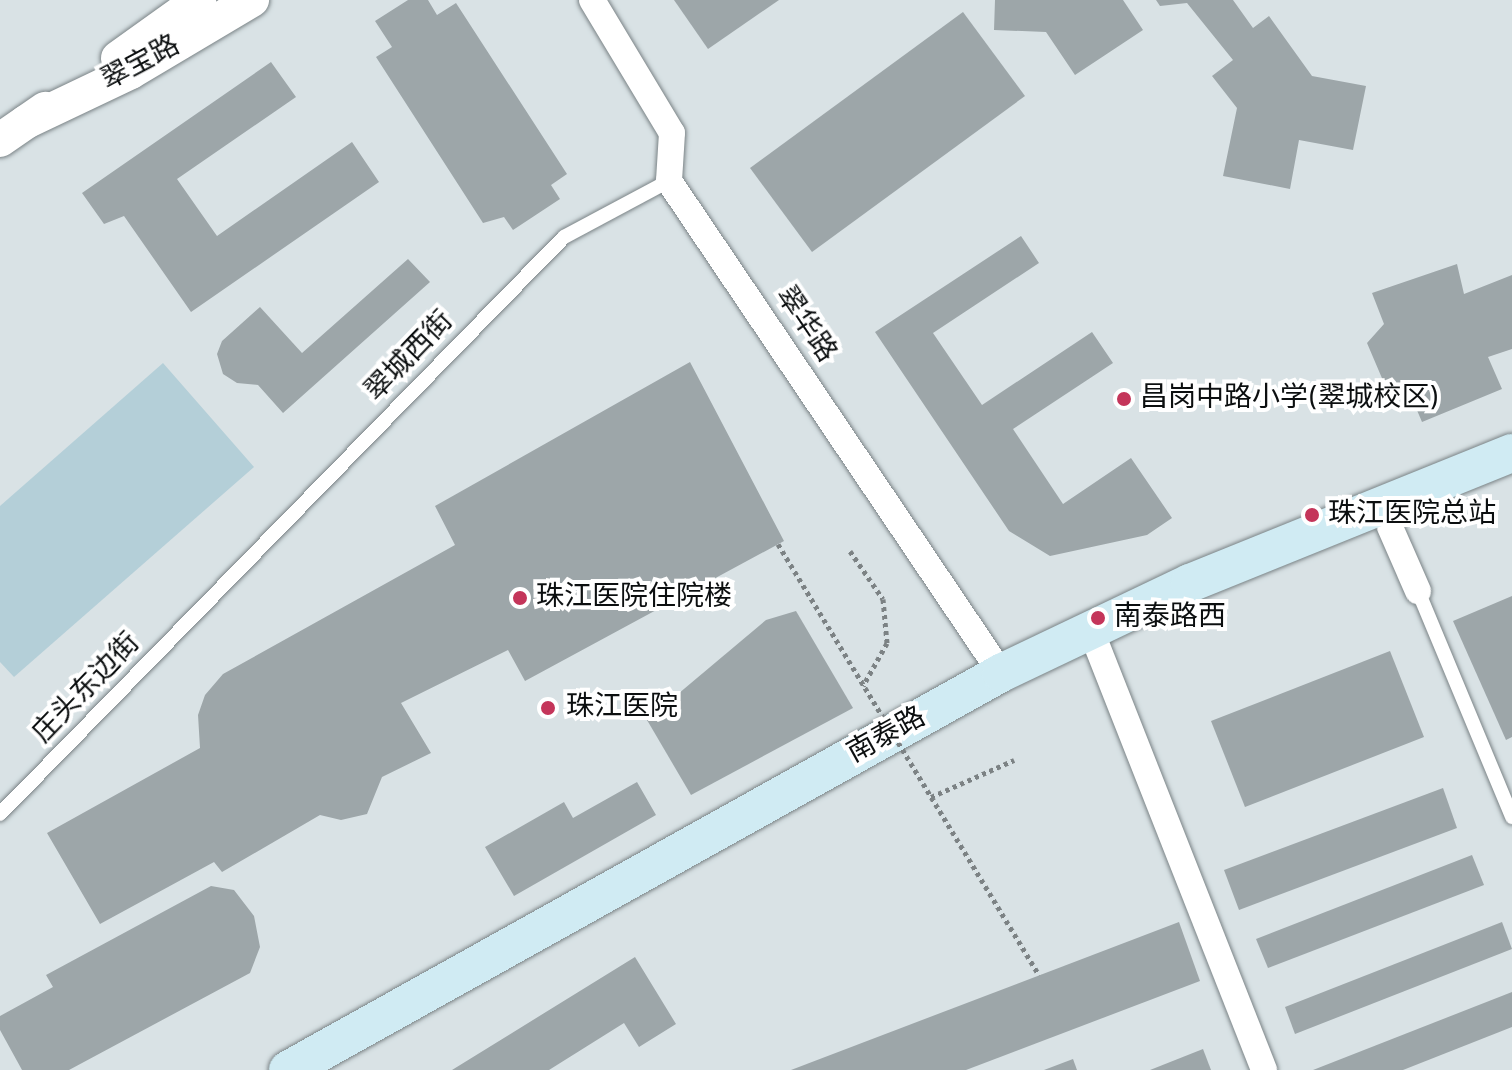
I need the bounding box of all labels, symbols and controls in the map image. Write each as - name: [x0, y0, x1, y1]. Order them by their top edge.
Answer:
- street label: 翠宝路: [96, 29, 186, 99]
- street label: 翠华路: [768, 281, 842, 369]
- street label: 翠城西街: [359, 305, 461, 409]
- place label: 昌岗中路小学(翠城校区): [1140, 382, 1439, 416]
- marker: 昌岗中路小学(翠城校区): [1115, 390, 1133, 408]
- place label: 珠江医院总站: [1328, 498, 1496, 532]
- marker: 珠江医院总站: [1303, 506, 1321, 524]
- place label: 珠江医院住院楼: [536, 581, 732, 615]
- marker: 珠江医院住院楼: [511, 589, 529, 607]
- place label: 南泰路西: [1114, 601, 1226, 635]
- marker: 南泰路西: [1089, 609, 1107, 627]
- street label: 庄头东边街: [26, 627, 148, 751]
- place label: 珠江医院: [566, 691, 678, 725]
- marker: 珠江医院: [537, 697, 559, 719]
- street label: 南泰路: [842, 701, 932, 771]

